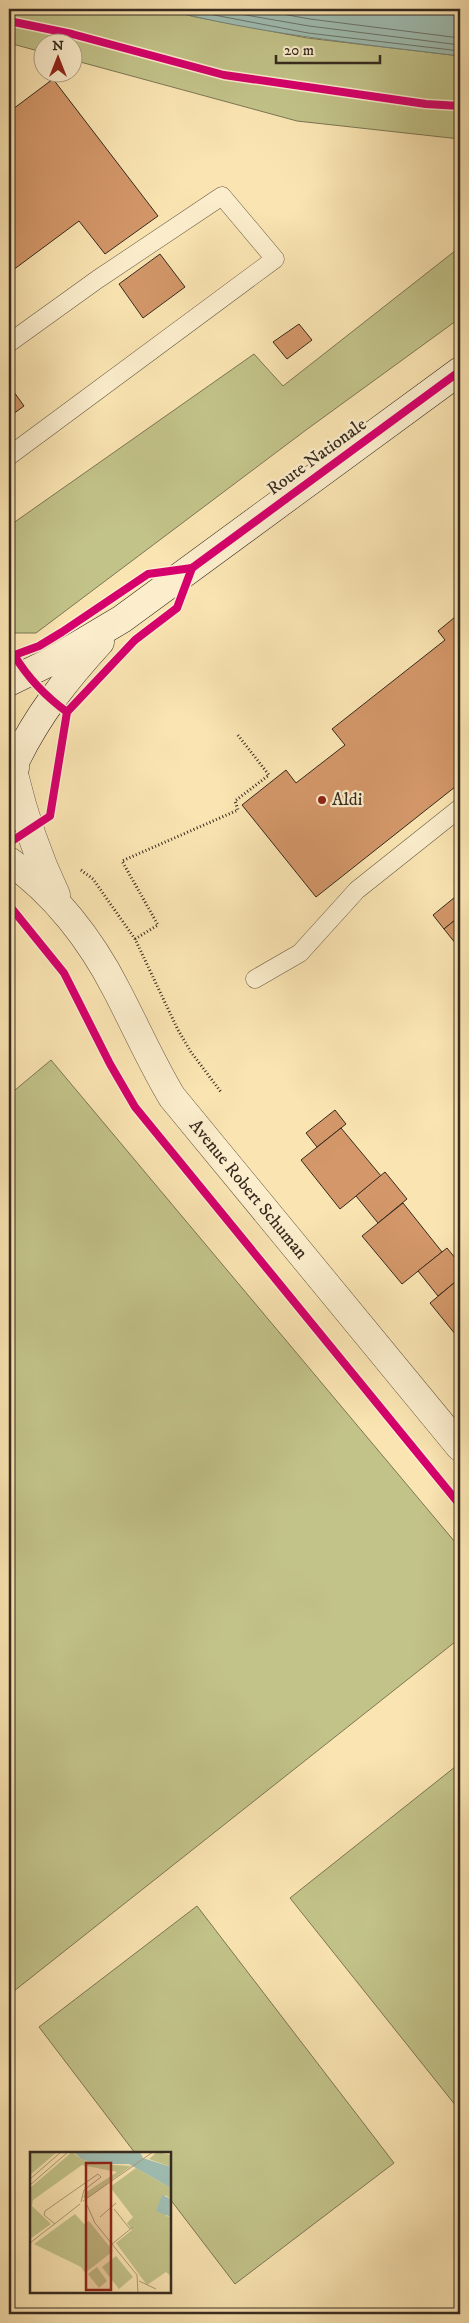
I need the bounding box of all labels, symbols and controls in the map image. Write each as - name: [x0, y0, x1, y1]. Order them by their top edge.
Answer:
- north arrow: [32, 32, 82, 82]
- scale bar: [276, 32, 380, 64]
- text: N: [52, 37, 64, 55]
- text: 20 m: [284, 41, 314, 60]
- street label: Route Nationale: [263, 414, 371, 500]
- place label: Aldi: [332, 789, 363, 811]
- marker: Aldi: [316, 794, 328, 806]
- street label: Avenue Robert Schuman: [184, 1115, 312, 1264]
- inset map: [30, 2152, 171, 2293]

